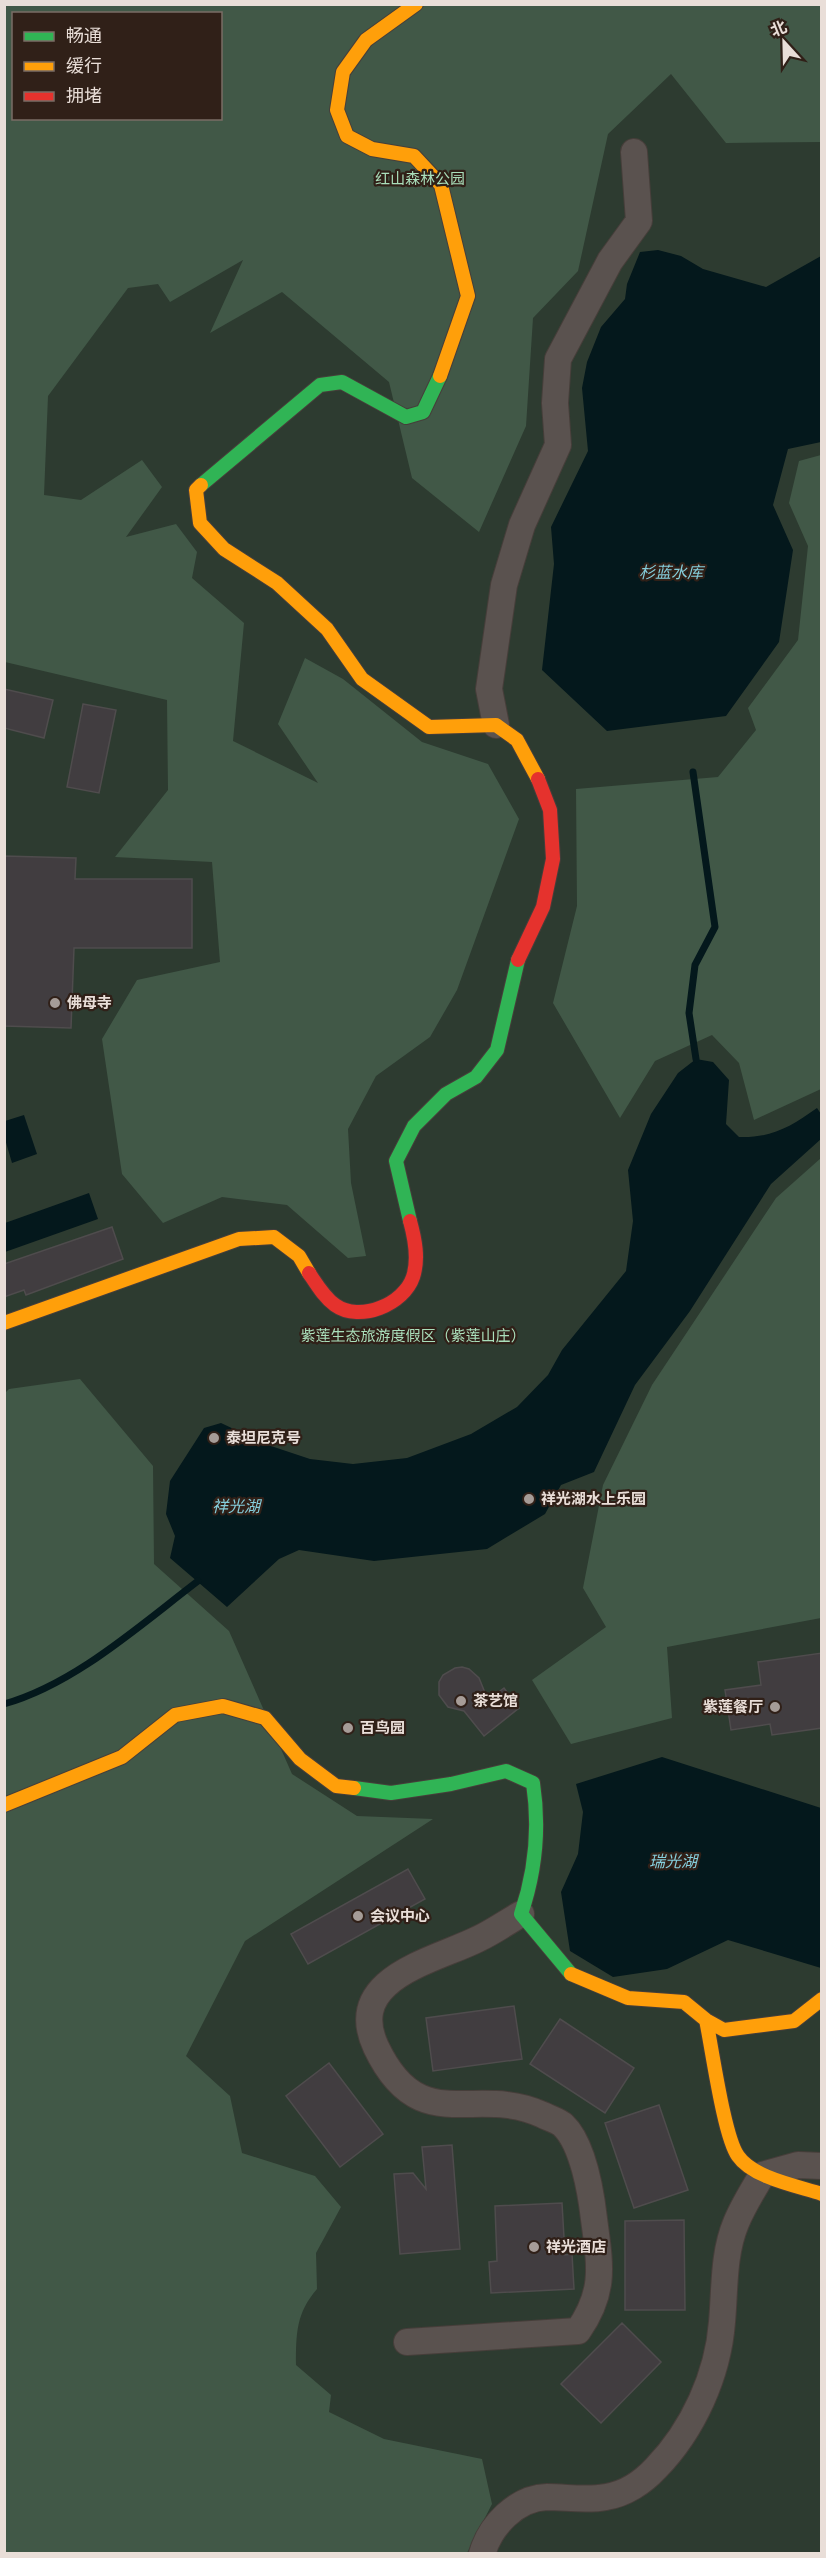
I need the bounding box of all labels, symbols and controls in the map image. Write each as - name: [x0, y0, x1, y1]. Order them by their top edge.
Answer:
- legend: [12, 12, 222, 120]
- north arrow: [754, 12, 814, 72]
- text: 北: [768, 17, 790, 40]
- text: 畅通: [66, 25, 102, 46]
- text: 缓行: [66, 55, 102, 76]
- text: 拥堵: [66, 85, 102, 106]
- park label: 红山森林公园: [375, 170, 465, 188]
- water label: 杉蓝水库: [639, 563, 706, 582]
- place label: 佛母寺: [67, 994, 112, 1012]
- marker: 佛母寺: [48, 996, 62, 1010]
- park label: 紫莲生态旅游度假区（紫莲山庄）: [300, 1327, 526, 1345]
- place label: 泰坦尼克号: [226, 1429, 301, 1447]
- marker: 泰坦尼克号: [207, 1431, 221, 1445]
- place label: 祥光湖水上乐园: [541, 1490, 646, 1508]
- marker: 祥光湖水上乐园: [522, 1492, 536, 1506]
- water label: 祥光湖: [212, 1497, 263, 1516]
- place label: 茶艺馆: [473, 1692, 518, 1710]
- marker: 茶艺馆: [454, 1694, 468, 1708]
- place label: 紫莲餐厅: [703, 1698, 763, 1716]
- marker: 紫莲餐厅: [768, 1700, 782, 1714]
- place label: 百鸟园: [360, 1719, 405, 1737]
- marker: 百鸟园: [341, 1721, 355, 1735]
- water label: 瑞光湖: [649, 1852, 700, 1871]
- place label: 会议中心: [370, 1907, 430, 1925]
- marker: 会议中心: [351, 1909, 365, 1923]
- place label: 祥光酒店: [546, 2238, 606, 2256]
- marker: 祥光酒店: [527, 2240, 541, 2254]

